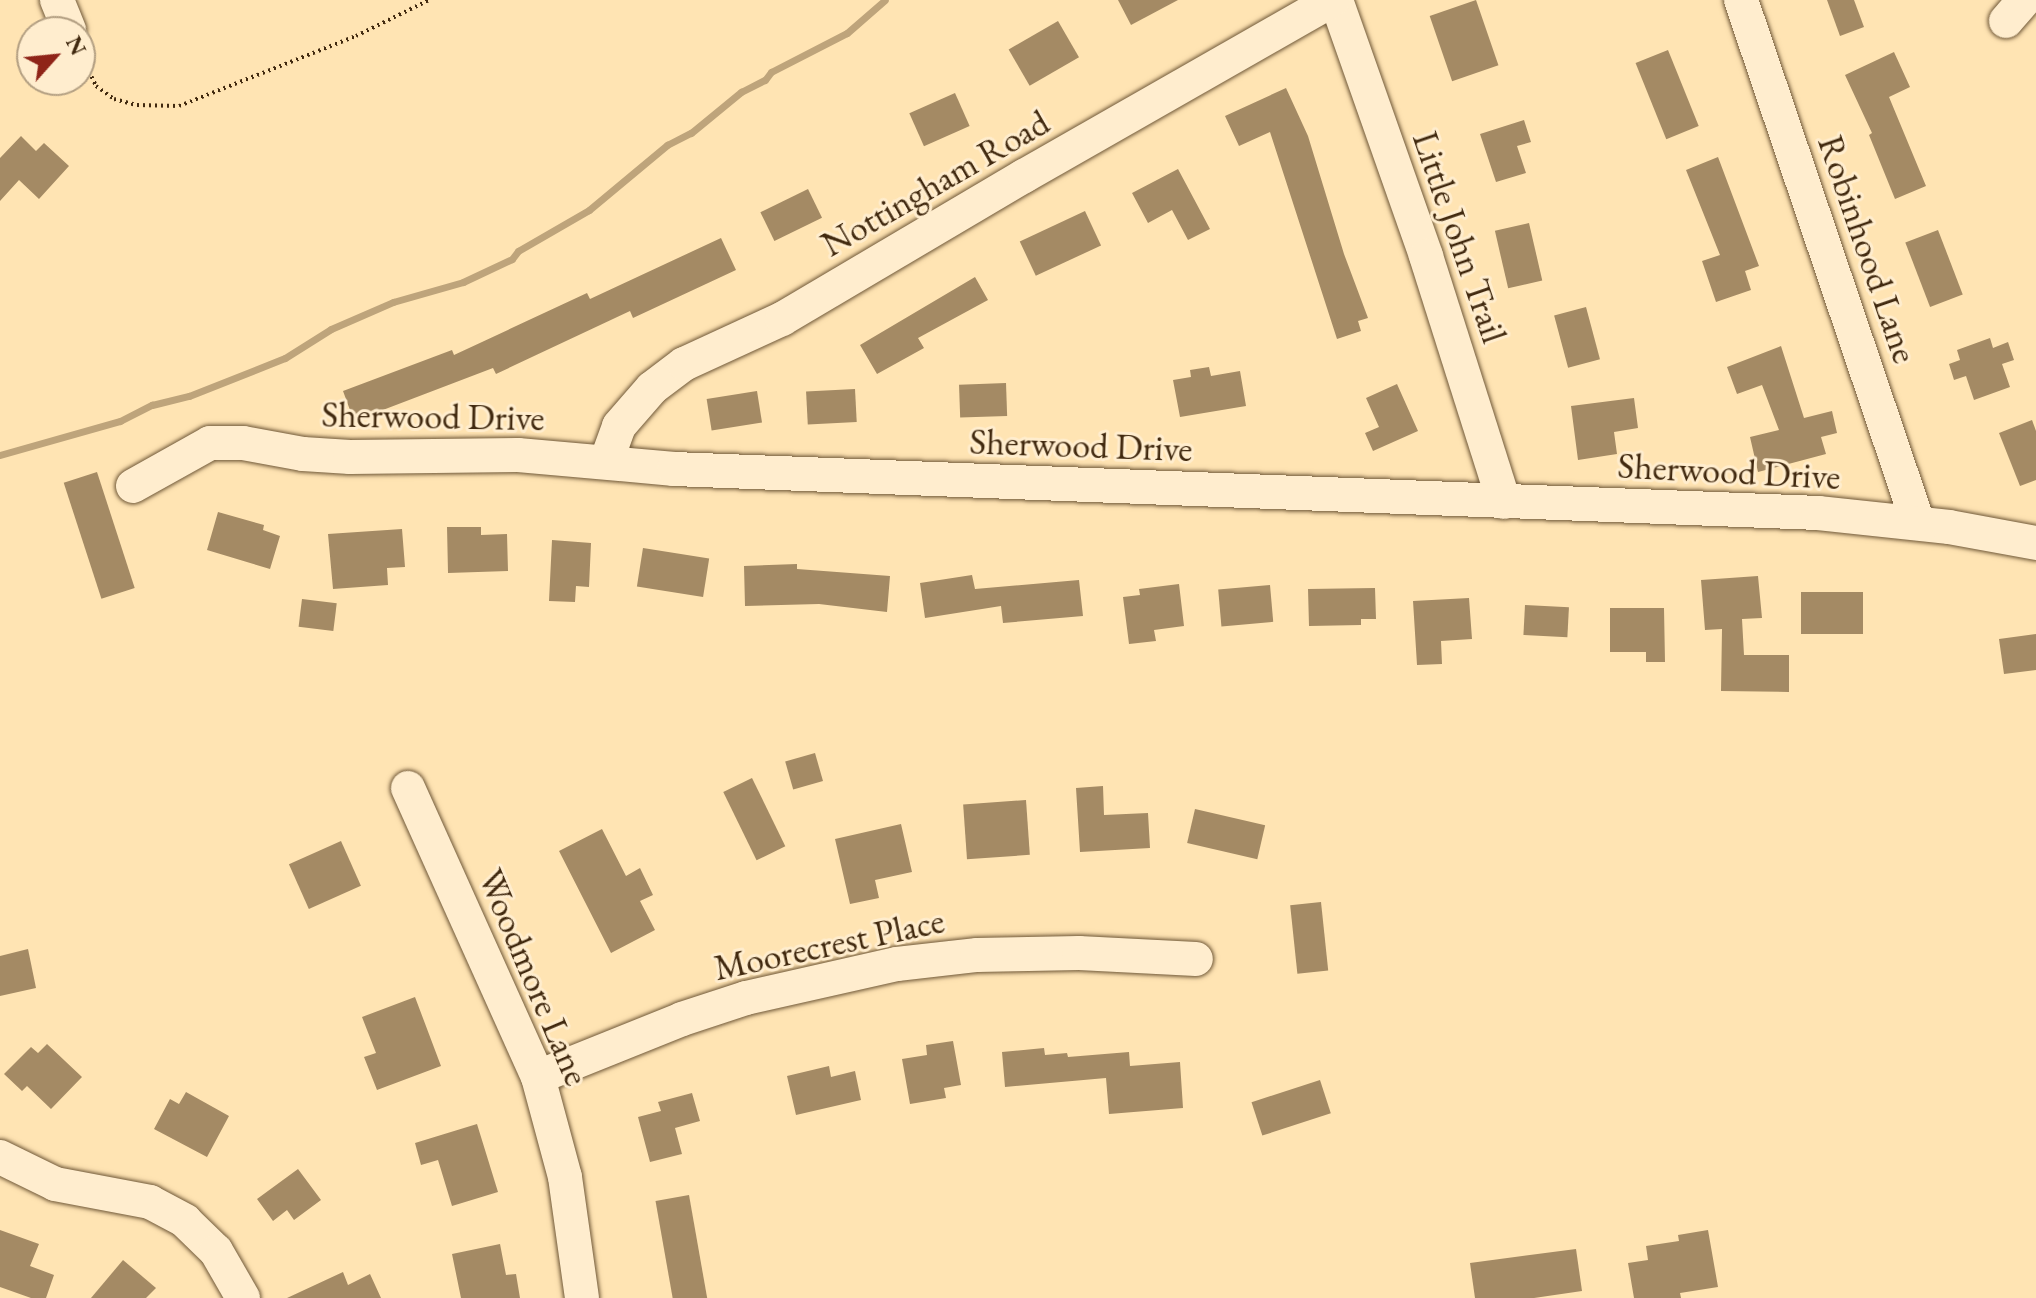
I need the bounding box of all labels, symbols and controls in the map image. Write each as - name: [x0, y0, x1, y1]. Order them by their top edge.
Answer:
- north arrow: [16, 16, 96, 96]
- text: N: [59, 31, 93, 60]
- street label: Nottingham Road: [813, 100, 1057, 266]
- street label: Little John Trail: [1404, 126, 1516, 348]
- street label: Robinhood Lane: [1809, 130, 1927, 368]
- street label: Sherwood Drive: [321, 392, 545, 440]
- street label: Sherwood Drive: [969, 420, 1193, 470]
- street label: Sherwood Drive: [1616, 444, 1842, 498]
- street label: Woodmore Lane: [469, 862, 599, 1092]
- street label: Moorecrest Place: [710, 899, 948, 989]

